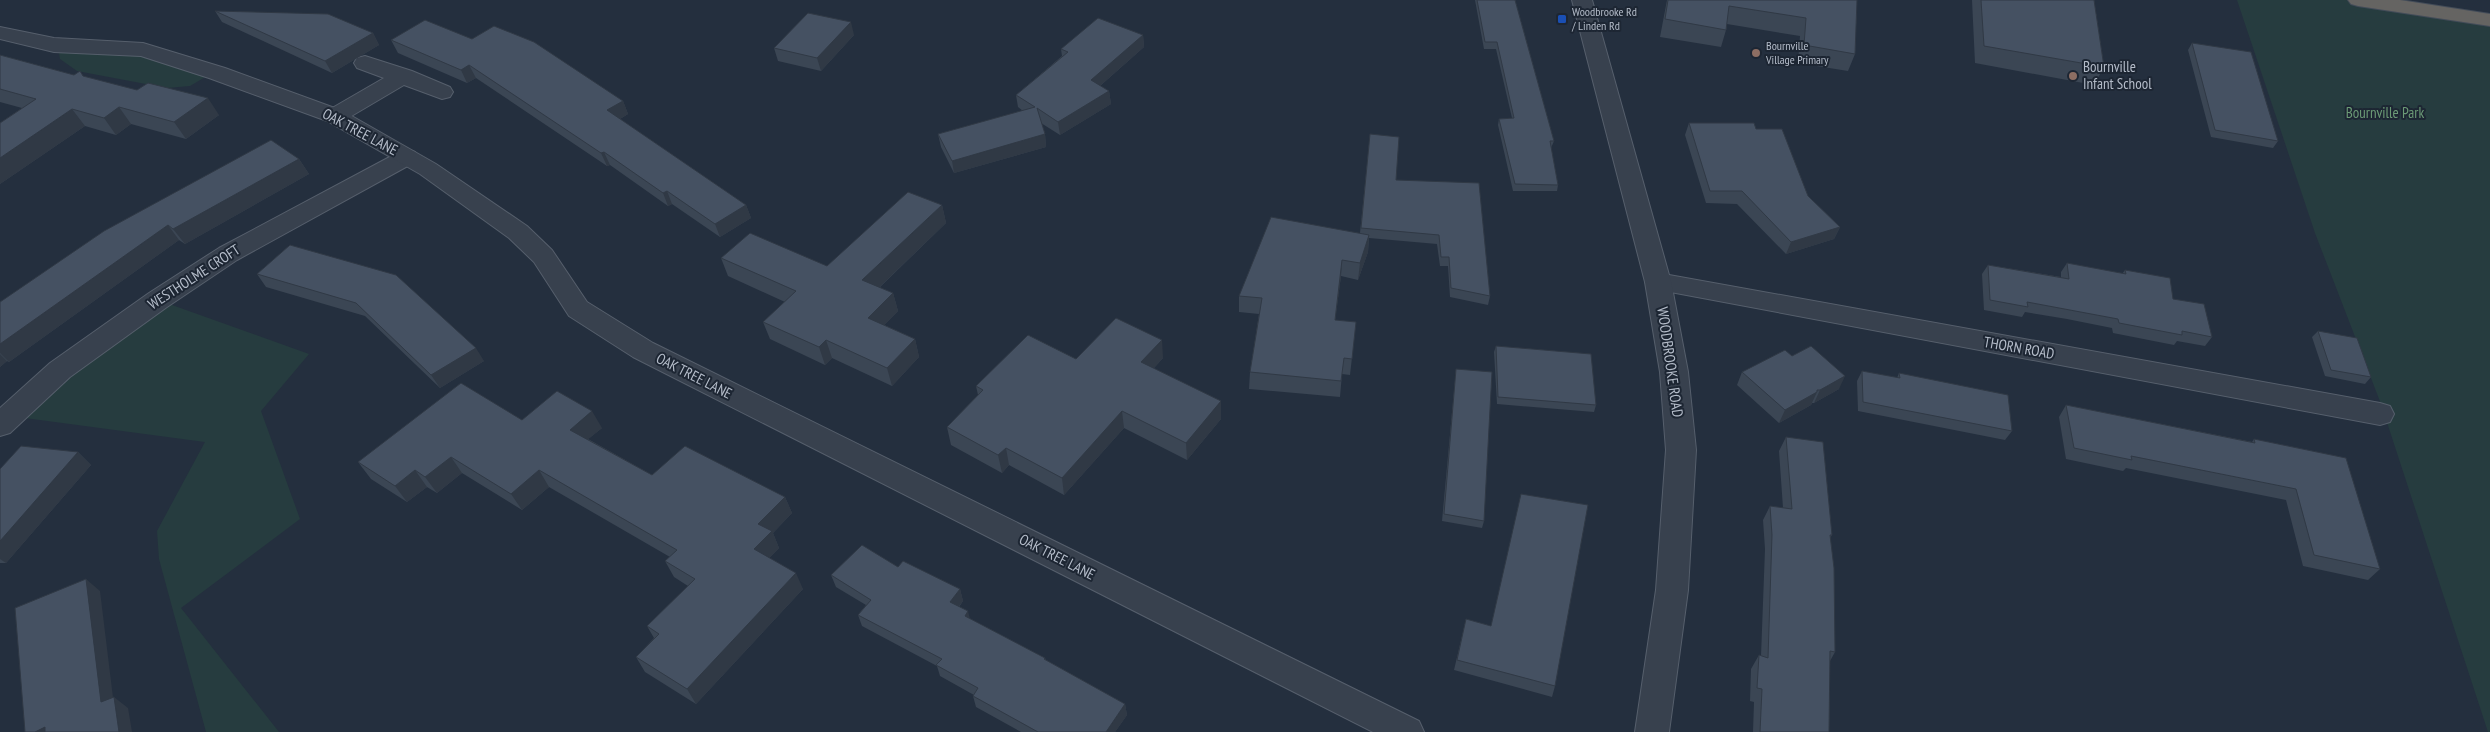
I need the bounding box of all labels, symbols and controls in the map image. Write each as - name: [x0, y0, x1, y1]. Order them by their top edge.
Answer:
- place label: Woodbrooke Rd / Linden Rd: [1571, 4, 1637, 33]
- marker: Woodbrooke Rd / Linden Rd: [1556, 13, 1568, 25]
- place label: Bournville Village Primary: [1765, 38, 1829, 67]
- marker: Bournville Village Primary: [1750, 47, 1762, 59]
- place label: Bournville Infant School: [2083, 57, 2152, 93]
- marker: Bournville Infant School: [2067, 70, 2079, 82]
- park label: Bournville Park: [2346, 103, 2424, 122]
- street label: OAK TREE LANE: [319, 104, 401, 159]
- street label: WESTHOLME CROFT: [144, 240, 244, 313]
- street label: WOODBROOKE ROAD: [1653, 306, 1688, 418]
- street label: THORN ROAD: [1982, 332, 2056, 363]
- street label: OAK TREE LANE: [653, 348, 735, 403]
- street label: OAK TREE LANE: [1016, 529, 1098, 584]

